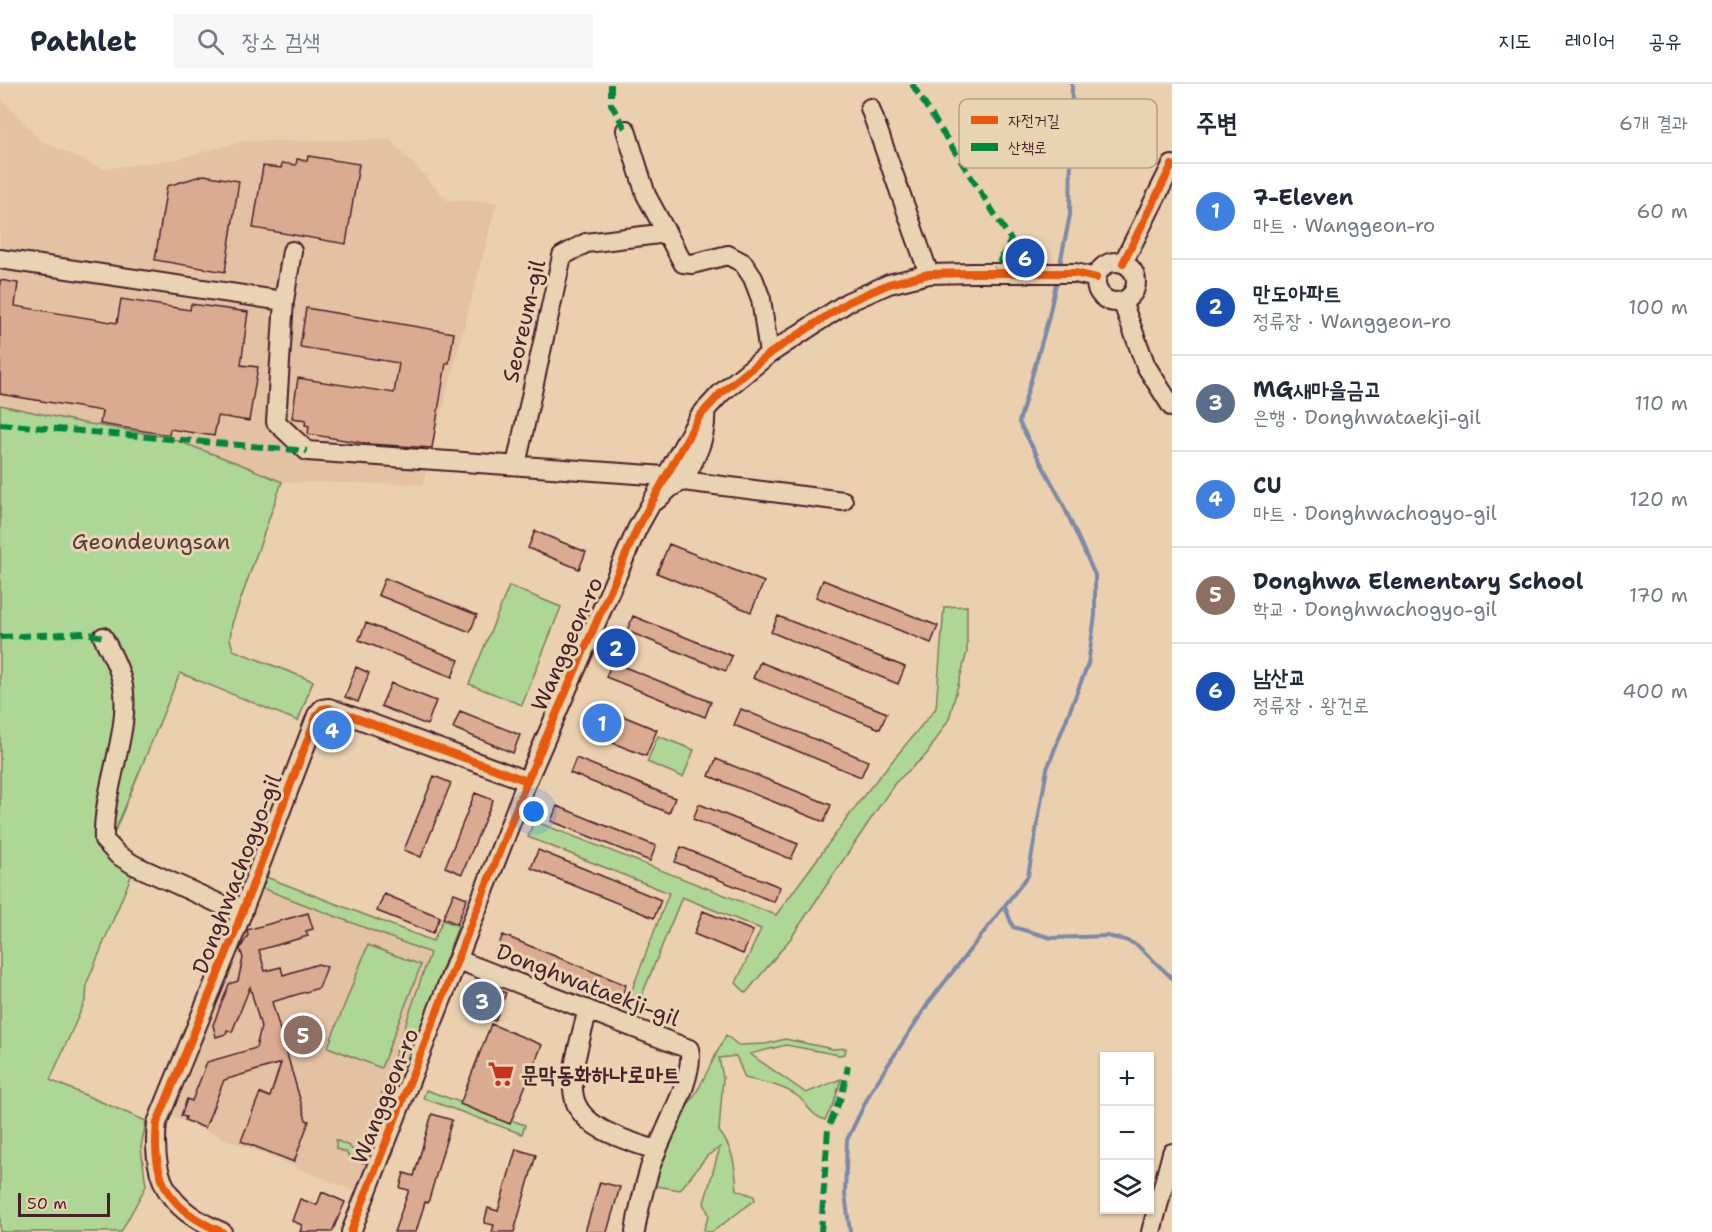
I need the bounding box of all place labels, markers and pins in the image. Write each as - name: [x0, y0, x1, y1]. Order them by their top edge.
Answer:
- pin: 6: [1006, 236, 1044, 280]
- pin: 2: [596, 626, 636, 670]
- pin: 1: [582, 700, 622, 746]
- pin: 4: [312, 708, 352, 752]
- pin: 3: [462, 978, 502, 1024]
- pin: 5: [284, 1012, 322, 1058]
- supermarket icon: 문막동화하나로마트: [486, 1059, 516, 1089]
- place label: 문막동화하나로마트: [521, 1060, 680, 1089]

